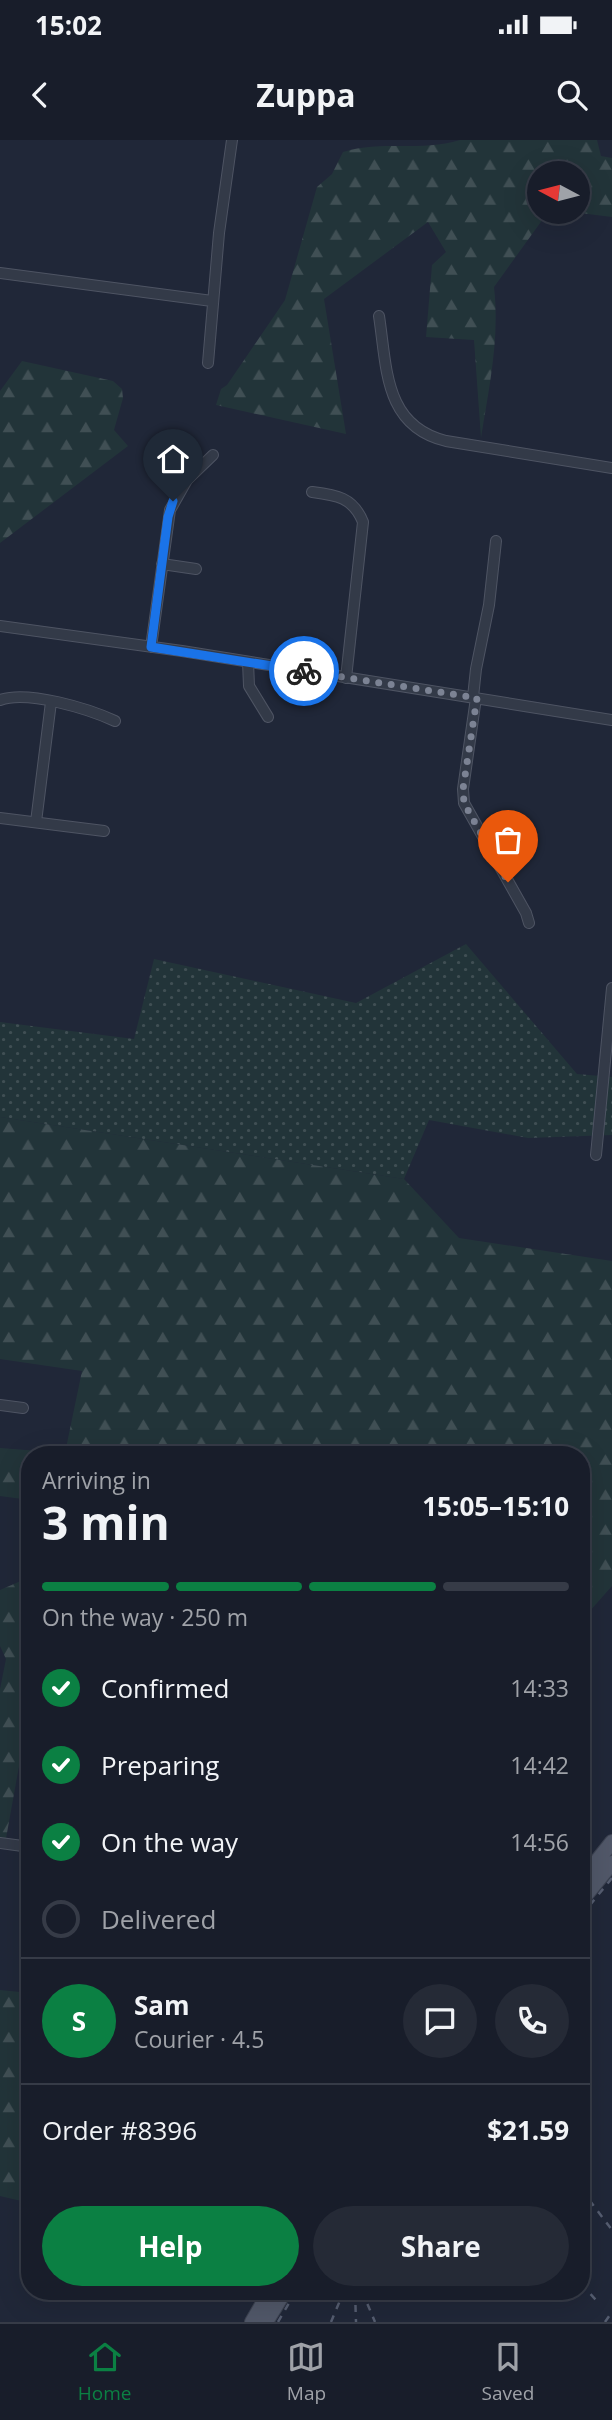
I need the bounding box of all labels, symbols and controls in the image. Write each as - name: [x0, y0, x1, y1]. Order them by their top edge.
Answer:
- text: 15:02: [35, 7, 102, 43]
- text: Zuppa: [256, 73, 356, 116]
- icon: back: [21, 76, 59, 114]
- icon: search: [553, 76, 591, 114]
- north arrow: [527, 161, 590, 224]
- map controls: [527, 161, 590, 224]
- pin: [143, 429, 203, 501]
- icon: home: [154, 440, 192, 478]
- courier: [269, 636, 339, 706]
- icon: bike: [285, 652, 323, 690]
- pin: [478, 810, 538, 882]
- icon: bag: [489, 821, 527, 859]
- text: Arriving in: [42, 1464, 151, 1496]
- text: 15:05–15:10: [422, 1488, 569, 1524]
- text: 3 min: [42, 1491, 170, 1553]
- text: On the way · 250 m: [42, 1601, 248, 1633]
- icon: check: [42, 1669, 80, 1707]
- text: Confirmed: [101, 1670, 229, 1706]
- text: 14:33: [510, 1672, 569, 1704]
- icon: check: [42, 1746, 80, 1784]
- text: Preparing: [101, 1747, 219, 1783]
- text: 14:42: [510, 1749, 569, 1781]
- icon: check: [42, 1823, 80, 1861]
- text: On the way: [101, 1824, 238, 1860]
- text: 14:56: [510, 1826, 569, 1858]
- text: Delivered: [101, 1901, 216, 1937]
- button: chat: [403, 1984, 477, 2058]
- button: phone: [495, 1984, 569, 2058]
- text: Sam: [134, 1987, 190, 2023]
- text: S: [72, 2003, 86, 2039]
- text: Courier · 4.5: [134, 2023, 264, 2055]
- text: Order #8396: [42, 2112, 197, 2148]
- text: $21.59: [487, 2112, 569, 2148]
- button: Help: [42, 2206, 299, 2286]
- button: Share: [313, 2206, 569, 2286]
- tab: Home: [78, 2338, 131, 2406]
- tab: Map: [287, 2338, 326, 2406]
- tab: Saved: [482, 2338, 534, 2406]

